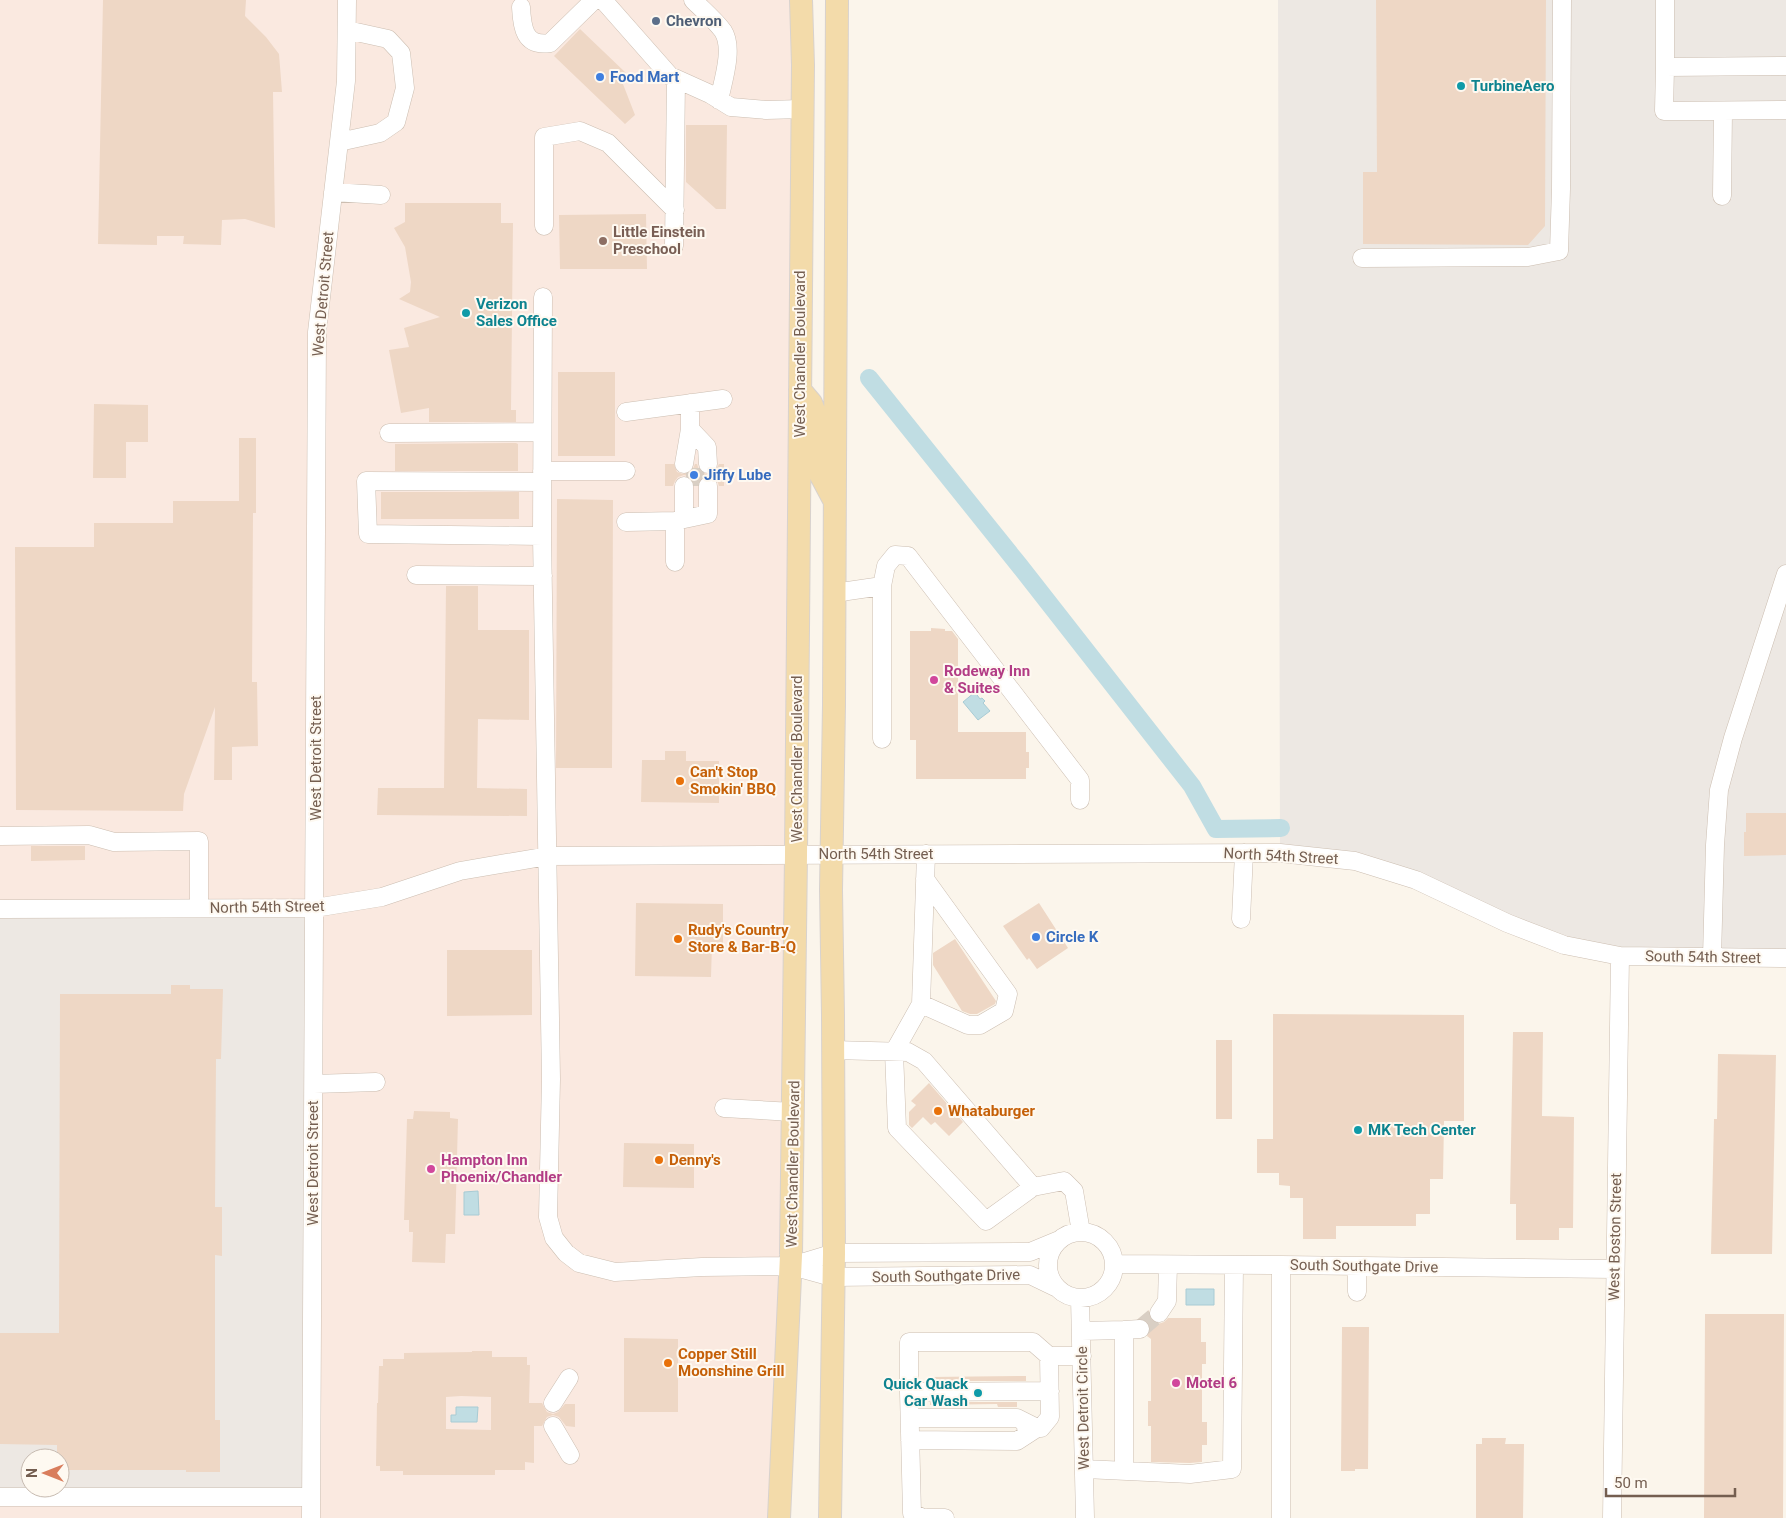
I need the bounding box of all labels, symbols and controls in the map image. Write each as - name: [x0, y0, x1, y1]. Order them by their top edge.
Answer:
- place label: Chevron: [666, 12, 722, 30]
- marker: Chevron: [650, 15, 662, 27]
- place label: Food Mart: [610, 68, 679, 86]
- marker: Food Mart: [594, 71, 606, 83]
- place label: TurbineAero: [1471, 77, 1554, 95]
- marker: TurbineAero: [1455, 80, 1467, 92]
- place label: Little Einstein Preschool: [613, 223, 705, 258]
- street label: West Detroit Street: [309, 231, 337, 357]
- marker: Little Einstein Preschool: [597, 235, 609, 247]
- street label: West Chandler Boulevard: [791, 270, 809, 438]
- place label: Verizon Sales Office: [476, 295, 557, 330]
- marker: Verizon Sales Office: [460, 307, 472, 319]
- place label: Jiffy Lube: [704, 466, 771, 484]
- marker: Jiffy Lube: [688, 469, 700, 481]
- place label: Rodeway Inn & Suites: [944, 662, 1030, 697]
- marker: Rodeway Inn & Suites: [928, 674, 940, 686]
- street label: West Chandler Boulevard: [788, 675, 806, 843]
- street label: West Detroit Street: [307, 695, 325, 821]
- place label: Can't Stop Smokin' BBQ: [690, 763, 776, 798]
- marker: Can't Stop Smokin' BBQ: [674, 775, 686, 787]
- street label: North 54th Street: [1223, 844, 1339, 868]
- street label: North 54th Street: [819, 845, 934, 863]
- street label: North 54th Street: [209, 897, 325, 917]
- place label: Rudy's Country Store & Bar-B-Q: [688, 921, 796, 956]
- place label: Circle K: [1046, 928, 1099, 946]
- marker: Circle K: [1030, 931, 1042, 943]
- marker: Rudy's Country Store & Bar-B-Q: [672, 933, 684, 945]
- street label: South 54th Street: [1645, 947, 1761, 967]
- street label: West Chandler Boulevard: [783, 1080, 803, 1248]
- street label: West Detroit Street: [304, 1100, 322, 1226]
- place label: Whataburger: [948, 1102, 1036, 1120]
- marker: Whataburger: [932, 1105, 944, 1117]
- place label: MK Tech Center: [1368, 1121, 1476, 1139]
- marker: MK Tech Center: [1352, 1124, 1364, 1136]
- place label: Hampton Inn Phoenix/Chandler: [441, 1151, 562, 1186]
- place label: Denny's: [669, 1151, 721, 1169]
- marker: Denny's: [653, 1154, 665, 1166]
- marker: Hampton Inn Phoenix/Chandler: [425, 1163, 437, 1175]
- street label: West Boston Street: [1605, 1173, 1625, 1301]
- street label: South Southgate Drive: [1290, 1256, 1438, 1276]
- street label: South Southgate Drive: [872, 1266, 1020, 1286]
- place label: Copper Still Moonshine Grill: [678, 1345, 784, 1380]
- street label: West Detroit Circle: [1073, 1346, 1093, 1470]
- marker: Copper Still Moonshine Grill: [662, 1357, 674, 1369]
- place label: Motel 6: [1186, 1374, 1237, 1392]
- place label: Quick Quack Car Wash: [883, 1375, 969, 1410]
- marker: Motel 6: [1170, 1377, 1182, 1389]
- marker: Quick Quack Car Wash: [972, 1387, 984, 1399]
- north arrow: [20, 1448, 70, 1498]
- scale bar: [1606, 1466, 1735, 1498]
- text: N: [24, 1468, 40, 1478]
- text: 50 m: [1614, 1474, 1648, 1492]

